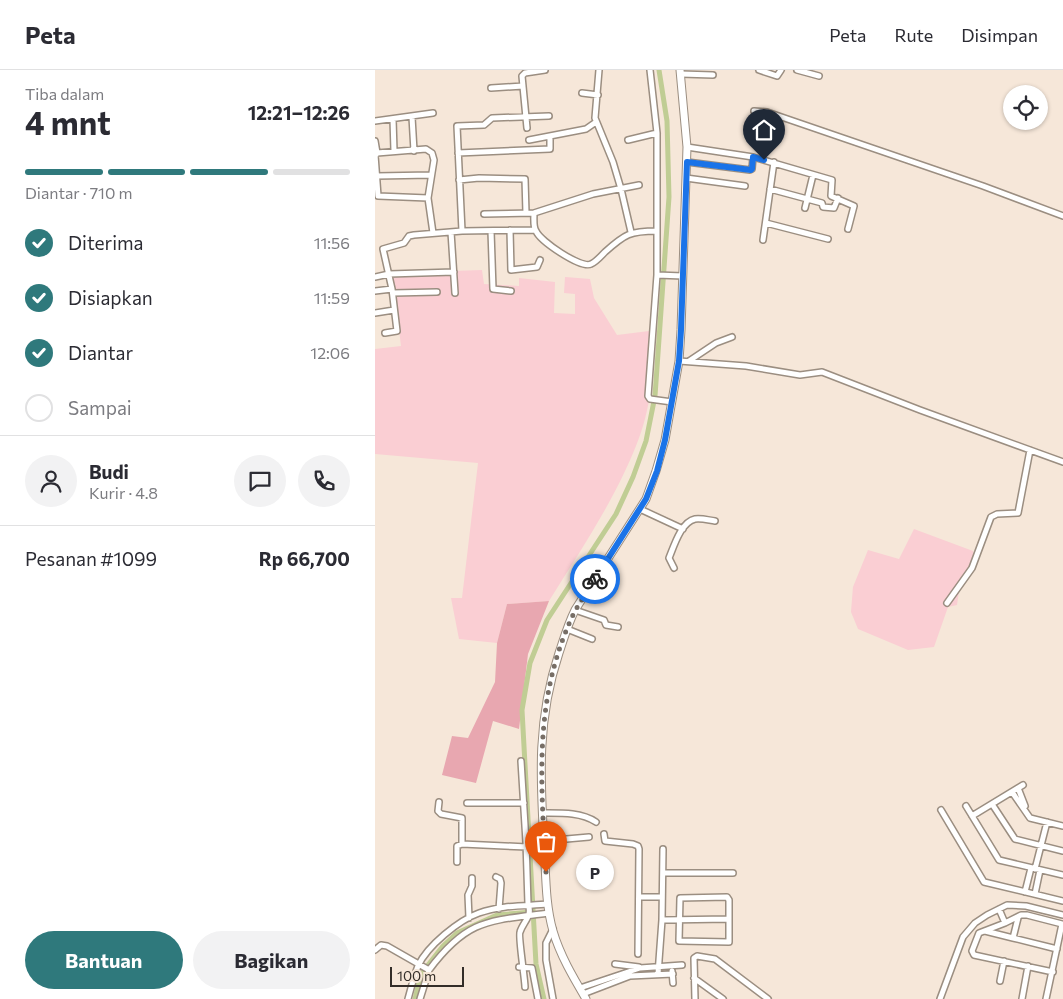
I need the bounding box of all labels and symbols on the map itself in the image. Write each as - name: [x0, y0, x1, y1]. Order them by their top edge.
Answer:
- pin: [743, 109, 785, 160]
- courier: [570, 554, 620, 604]
- pin: [525, 821, 567, 872]
- callout: P: [576, 854, 613, 890]
- scale bar: [390, 964, 464, 987]

